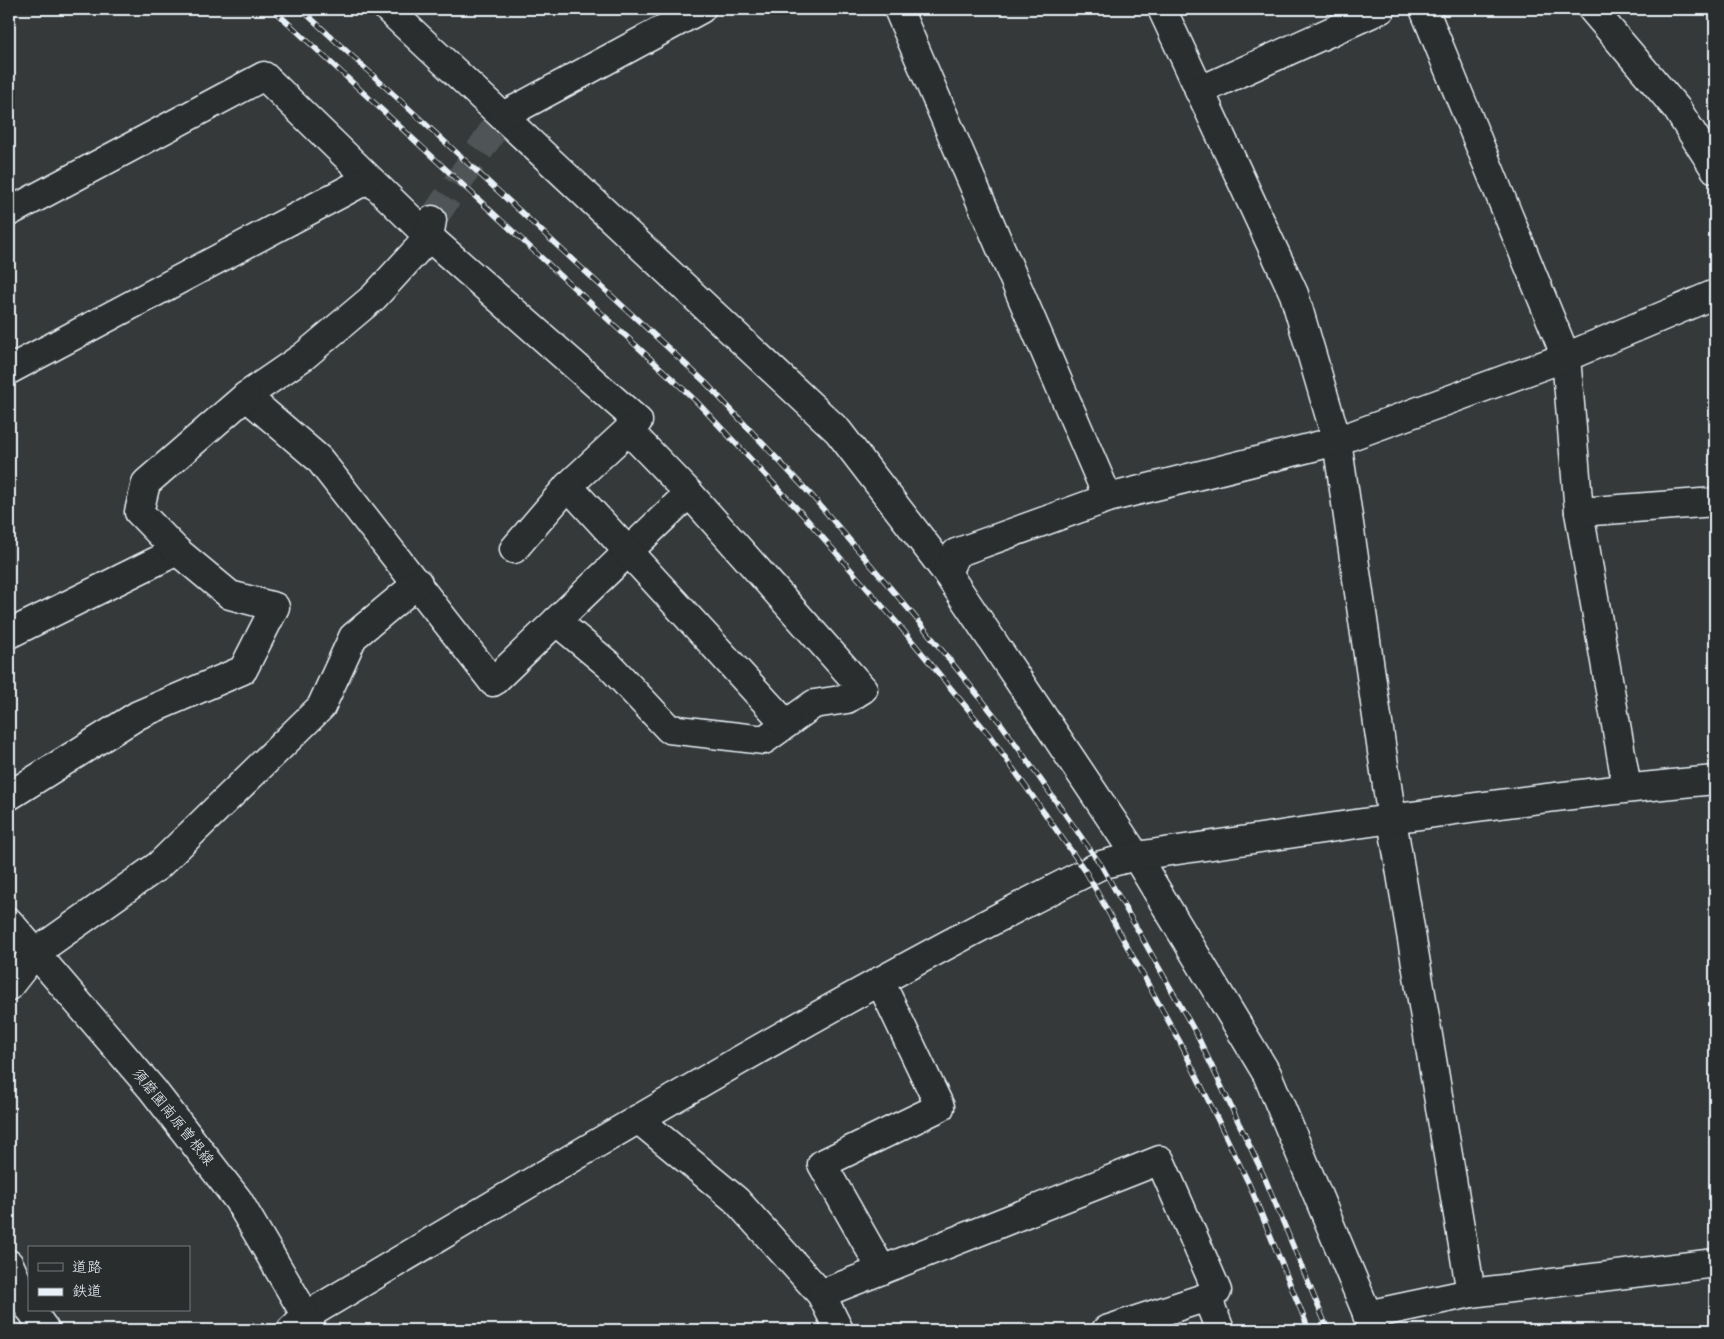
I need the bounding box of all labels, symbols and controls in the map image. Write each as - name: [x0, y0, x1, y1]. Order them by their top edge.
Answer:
- street label: 須磨園南原曽根線: [127, 1064, 219, 1170]
- legend: [28, 1246, 190, 1312]
- text: 道路: [72, 1257, 102, 1278]
- text: 鉄道: [72, 1281, 102, 1302]

